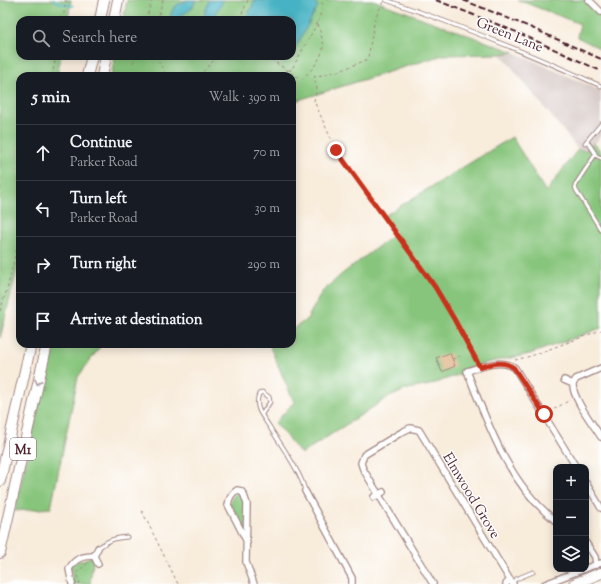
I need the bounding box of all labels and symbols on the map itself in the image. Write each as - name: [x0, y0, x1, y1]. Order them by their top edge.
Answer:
- street label: Green Lane: [473, 13, 546, 58]
- route end: [327, 141, 345, 159]
- one-way arrow: [35, 379, 43, 385]
- route start: [535, 405, 553, 423]
- road number: M1: [10, 438, 36, 460]
- street label: Elmwood Grove: [437, 449, 504, 543]

